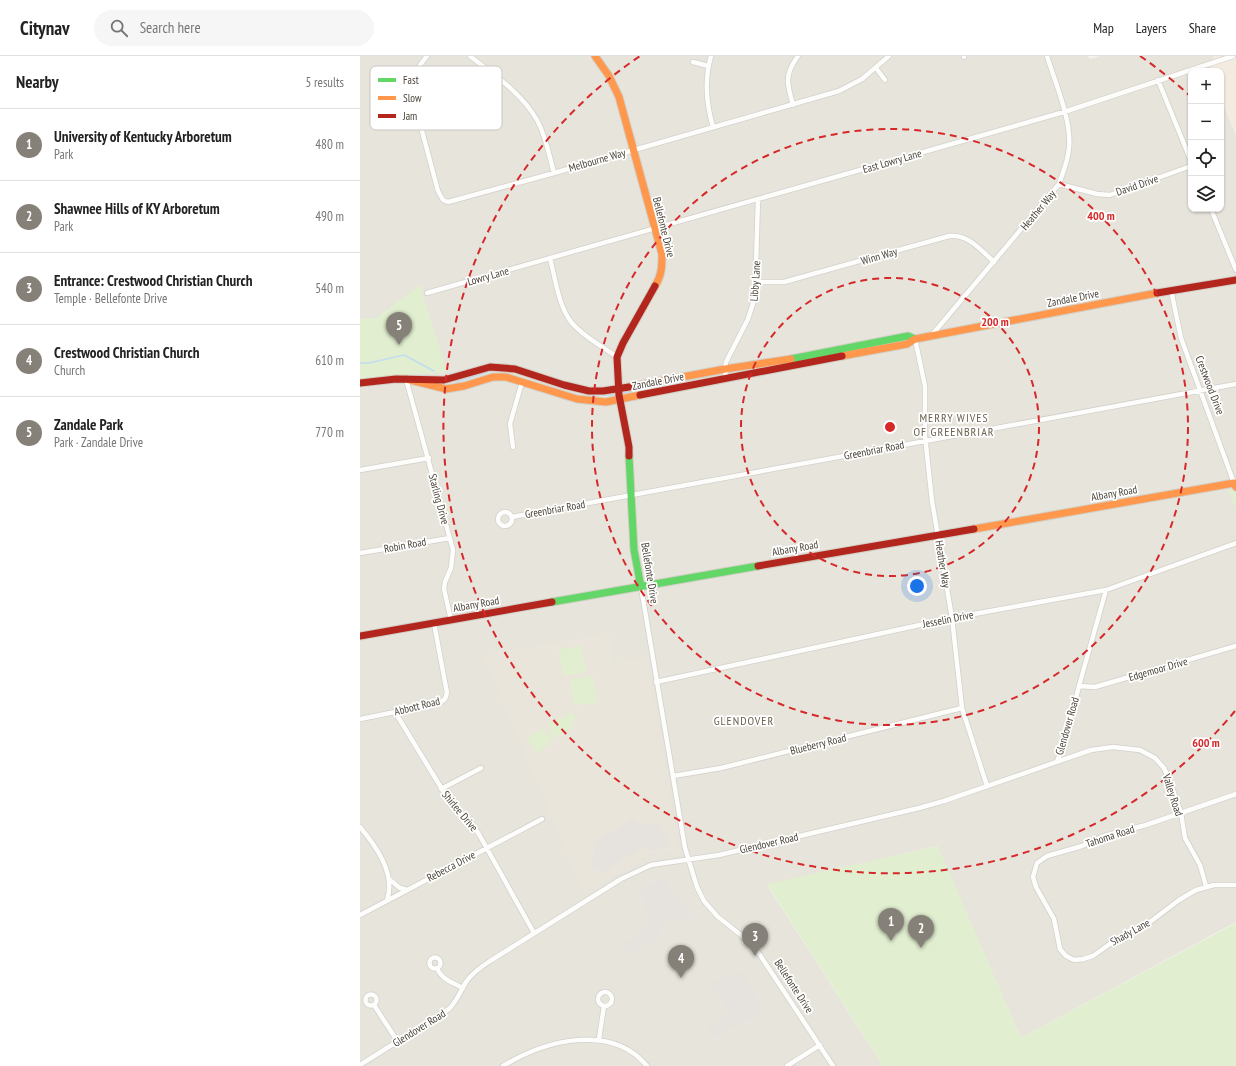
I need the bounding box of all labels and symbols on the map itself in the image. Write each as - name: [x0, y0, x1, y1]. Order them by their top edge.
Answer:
- legend: [370, 66, 502, 130]
- text: Fast: [403, 73, 419, 87]
- text: Slow: [403, 91, 422, 105]
- text: Jam: [402, 109, 417, 123]
- street label: Melbourne Way: [567, 145, 628, 175]
- street label: East Lowry Lane: [861, 146, 924, 176]
- street label: David Drive: [1114, 171, 1160, 199]
- street label: Heather Way: [1017, 186, 1059, 233]
- street label: Bellefonte Drive: [650, 195, 678, 259]
- text: 400 m: [1087, 208, 1115, 223]
- street label: Winn Way: [859, 244, 900, 268]
- street label: Libby Lane: [747, 260, 763, 302]
- street label: Lowry Lane: [466, 263, 511, 289]
- street label: Zandale Drive: [1046, 286, 1101, 310]
- pin: 5: [386, 312, 412, 345]
- text: 200 m: [981, 314, 1009, 329]
- street label: Crestwood Drive: [1192, 353, 1228, 417]
- street label: Zandale Drive: [631, 369, 686, 393]
- district label: MERRY WIVES OF GREENBRIAR: [913, 410, 995, 439]
- centre of rings: [883, 420, 897, 434]
- street label: Greenbriar Road: [843, 437, 905, 463]
- street label: Starling Drive: [426, 472, 453, 526]
- street label: Albany Road: [1090, 482, 1138, 504]
- street label: Greenbriar Road: [524, 497, 586, 521]
- street label: Robin Road: [383, 534, 427, 556]
- street label: Albany Road: [771, 537, 819, 559]
- street label: Heather Way: [932, 539, 954, 590]
- street label: Bellefonte Drive: [638, 542, 662, 605]
- your location: [907, 576, 927, 596]
- street label: Albany Road: [452, 593, 500, 615]
- street label: Jesselin Drive: [921, 607, 975, 631]
- street label: Edgemoor Drive: [1127, 654, 1190, 684]
- street label: Abbott Road: [393, 694, 442, 718]
- street label: Glendover Road: [1052, 695, 1082, 757]
- district label: GLENDOVER: [714, 713, 774, 728]
- street label: Blueberry Road: [788, 730, 848, 758]
- text: 600 m: [1192, 735, 1220, 750]
- street label: Valley Road: [1159, 771, 1186, 818]
- street label: Shirlee Drive: [439, 788, 481, 835]
- street label: Tahoma Road: [1084, 821, 1136, 850]
- street label: Glendover Road: [738, 829, 800, 857]
- street label: Rebecca Drive: [424, 847, 478, 885]
- pin: 1: [878, 908, 904, 941]
- pin: 2: [908, 915, 934, 948]
- street label: Shady Lane: [1108, 915, 1153, 949]
- pin: 3: [742, 923, 768, 956]
- pin: 4: [668, 945, 694, 978]
- street label: Bellefonte Drive: [771, 956, 817, 1016]
- street label: Glendover Road: [390, 1006, 448, 1050]

